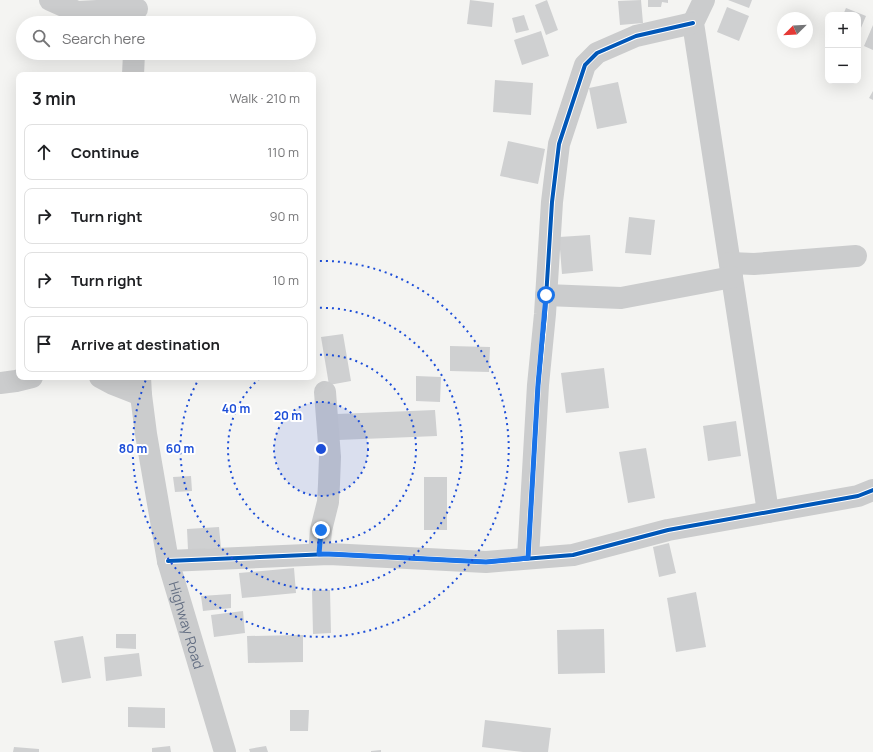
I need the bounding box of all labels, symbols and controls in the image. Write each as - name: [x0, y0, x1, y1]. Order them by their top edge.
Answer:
- north arrow: [777, 12, 813, 48]
- map controls: [825, 12, 861, 84]
- button: +: [825, 12, 861, 48]
- search box: [16, 16, 316, 60]
- icon: search: [30, 27, 52, 49]
- text: Search here: [62, 28, 145, 49]
- button: −: [825, 48, 861, 84]
- text: 3 min: [32, 87, 76, 110]
- text: Walk · 210 m: [230, 89, 300, 107]
- icon: ahead: [33, 141, 55, 163]
- text: Continue: [71, 142, 139, 163]
- text: 110 m: [267, 143, 299, 161]
- icon: right: [33, 205, 55, 227]
- text: Turn right: [71, 206, 142, 227]
- text: 90 m: [269, 207, 299, 225]
- icon: right: [33, 269, 55, 291]
- text: Turn right: [71, 270, 142, 291]
- text: 10 m: [272, 271, 299, 289]
- route start: [537, 286, 555, 304]
- icon: arrive: [33, 333, 55, 355]
- text: Arrive at destination: [71, 334, 220, 355]
- text: 40 m: [222, 400, 250, 417]
- text: 20 m: [274, 407, 302, 424]
- text: 80 m: [119, 440, 147, 457]
- text: 60 m: [166, 440, 194, 457]
- centre of rings: [314, 442, 328, 456]
- route end: [312, 521, 330, 539]
- street label: Highway Road: [165, 579, 209, 671]

